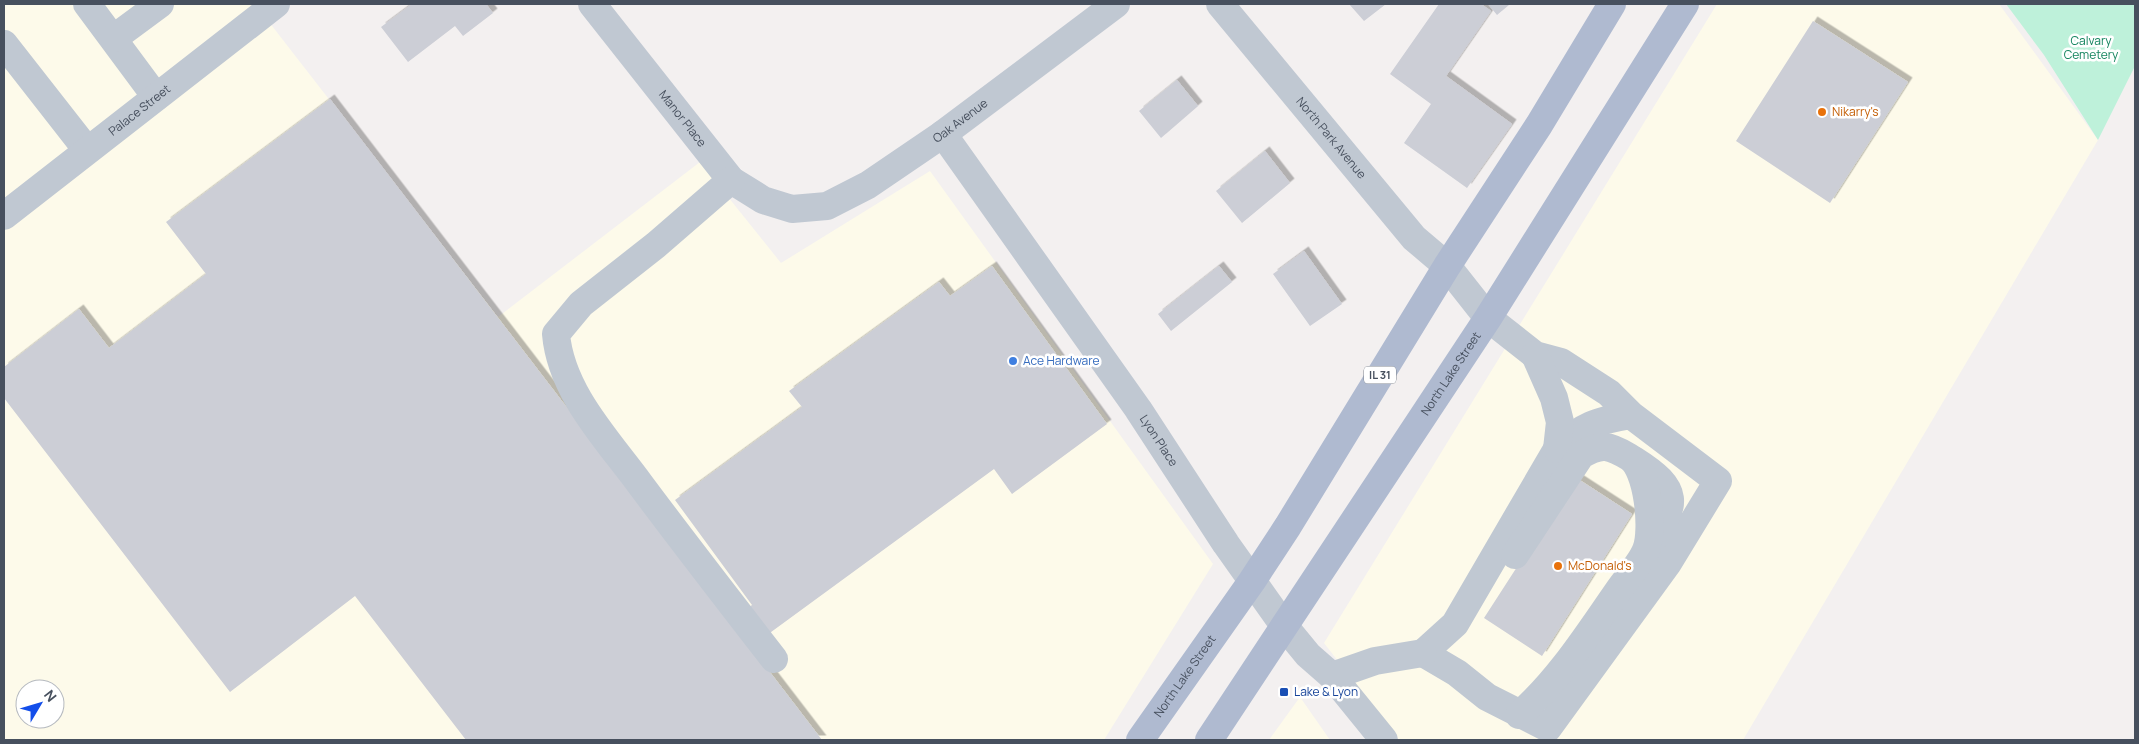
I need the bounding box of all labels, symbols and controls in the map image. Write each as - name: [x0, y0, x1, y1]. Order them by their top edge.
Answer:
- park label: Calvary Cemetery: [2064, 32, 2119, 63]
- street label: Palace Street: [105, 80, 174, 139]
- street label: Manor Place: [655, 86, 711, 150]
- street label: North Park Avenue: [1293, 93, 1370, 182]
- street label: Oak Avenue: [929, 94, 991, 147]
- place label: Nikarry's: [1832, 103, 1878, 120]
- marker: Nikarry's: [1816, 106, 1828, 118]
- street label: North Lake Street: [1417, 328, 1485, 419]
- place label: Ace Hardware: [1023, 352, 1099, 369]
- marker: Ace Hardware: [1007, 355, 1019, 367]
- road number: IL 31: [1364, 366, 1396, 384]
- street label: Lyon Place: [1136, 411, 1182, 470]
- place label: McDonald's: [1568, 557, 1632, 574]
- marker: McDonald's: [1552, 560, 1564, 572]
- street label: North Lake Street: [1150, 631, 1220, 721]
- north arrow: [15, 679, 65, 729]
- place label: Lake & Lyon: [1294, 683, 1358, 700]
- text: N: [40, 686, 61, 706]
- marker: Lake & Lyon: [1278, 686, 1290, 698]

